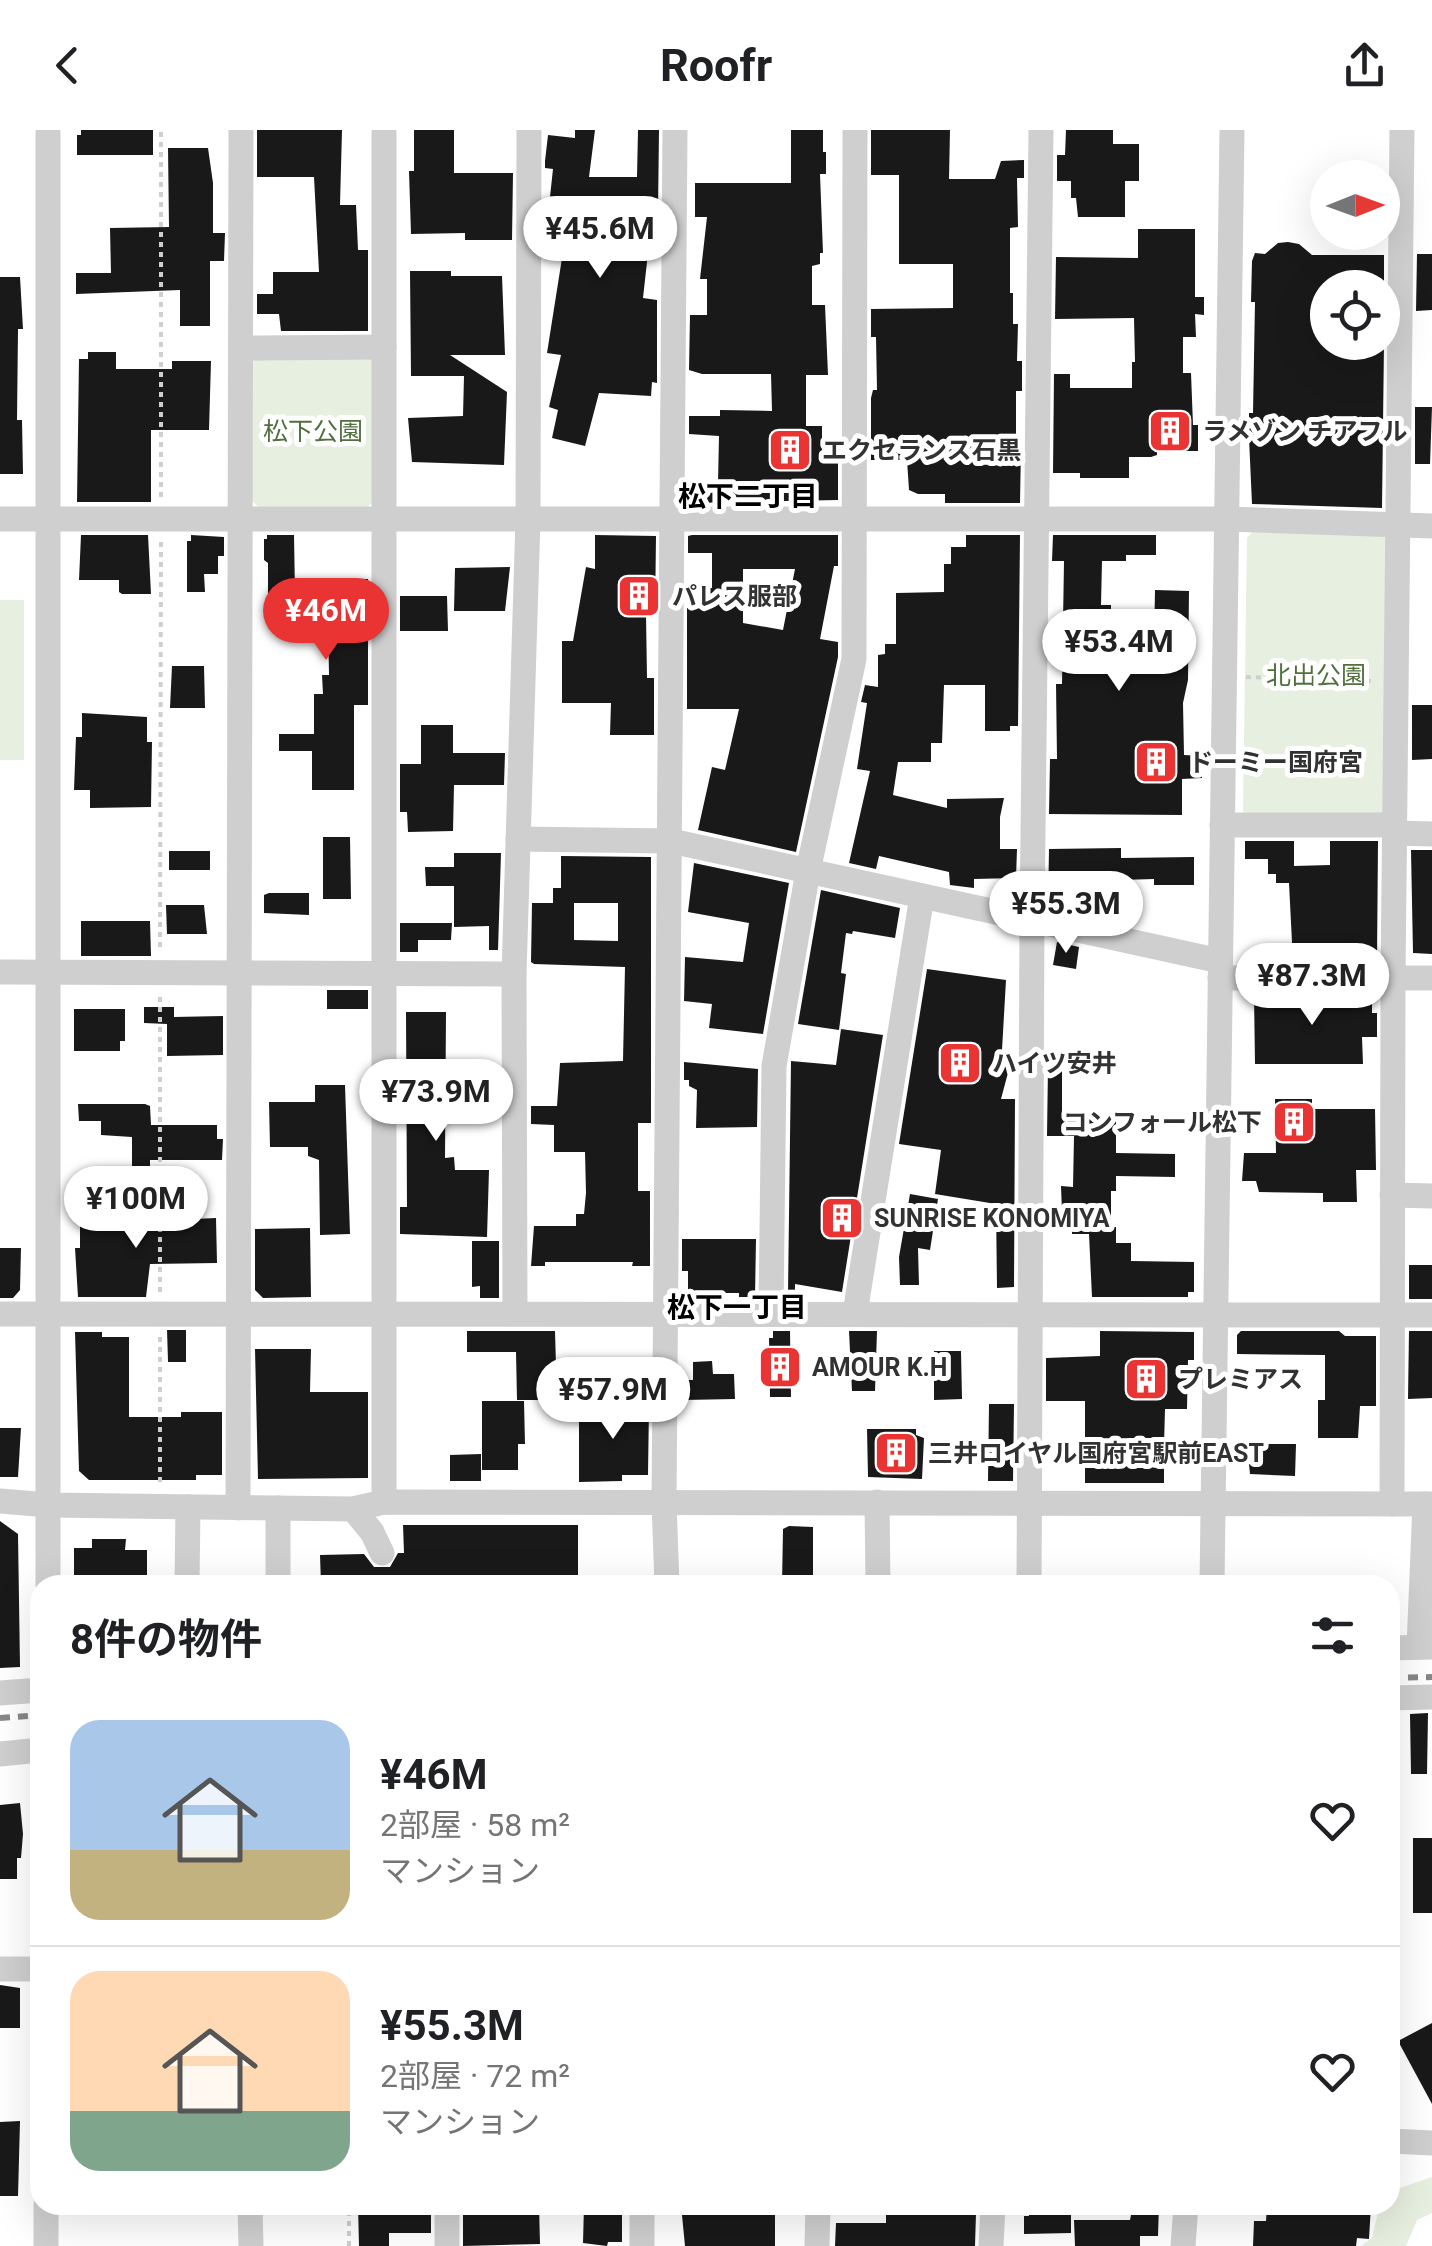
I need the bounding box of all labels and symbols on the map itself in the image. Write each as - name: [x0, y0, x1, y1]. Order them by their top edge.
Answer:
- north arrow: [1310, 160, 1400, 250]
- pin: ¥45.6M: [519, 196, 681, 281]
- building icon: ラメゾン チアフル: [1147, 408, 1193, 454]
- park label: 松下公園: [263, 417, 363, 446]
- place label: ラメゾン チアフル: [1202, 417, 1407, 446]
- building icon: エクセランス石黒: [767, 427, 813, 473]
- place label: エクセランス石黒: [822, 436, 1022, 465]
- district label: 松下二丁目: [678, 480, 818, 513]
- building icon: パレス服部: [616, 573, 662, 619]
- pin: ¥46M: [267, 578, 385, 663]
- place label: パレス服部: [672, 582, 797, 611]
- pin: ¥53.4M: [1038, 609, 1200, 694]
- park label: 北出公園: [1266, 661, 1366, 690]
- building icon: ドーミー国府宮: [1133, 739, 1179, 785]
- place label: ドーミー国府宮: [1188, 748, 1363, 777]
- pin: ¥55.3M: [985, 871, 1147, 956]
- pin: ¥87.3M: [1231, 943, 1393, 1028]
- building icon: ハイツ安井: [937, 1040, 983, 1086]
- place label: ハイツ安井: [992, 1049, 1117, 1078]
- pin: ¥73.9M: [355, 1059, 517, 1144]
- building icon: コンフォール松下: [1271, 1099, 1317, 1145]
- place label: コンフォール松下: [1063, 1108, 1262, 1137]
- pin: ¥100M: [66, 1166, 206, 1251]
- building icon: SUNRISE KONOMIYA: [819, 1195, 865, 1241]
- place label: SUNRISE KONOMIYA: [874, 1204, 1110, 1233]
- district label: 松下一丁目: [667, 1291, 807, 1324]
- building icon: AMOUR K.H: [757, 1344, 803, 1390]
- place label: AMOUR K.H: [812, 1353, 947, 1382]
- building icon: プレミアス: [1123, 1356, 1169, 1402]
- pin: ¥57.9M: [532, 1357, 694, 1442]
- place label: プレミアス: [1178, 1365, 1303, 1394]
- building icon: 三井ロイヤル国府宮駅前EAST: [873, 1430, 919, 1476]
- place label: 三井ロイヤル国府宮駅前EAST: [928, 1439, 1264, 1468]

